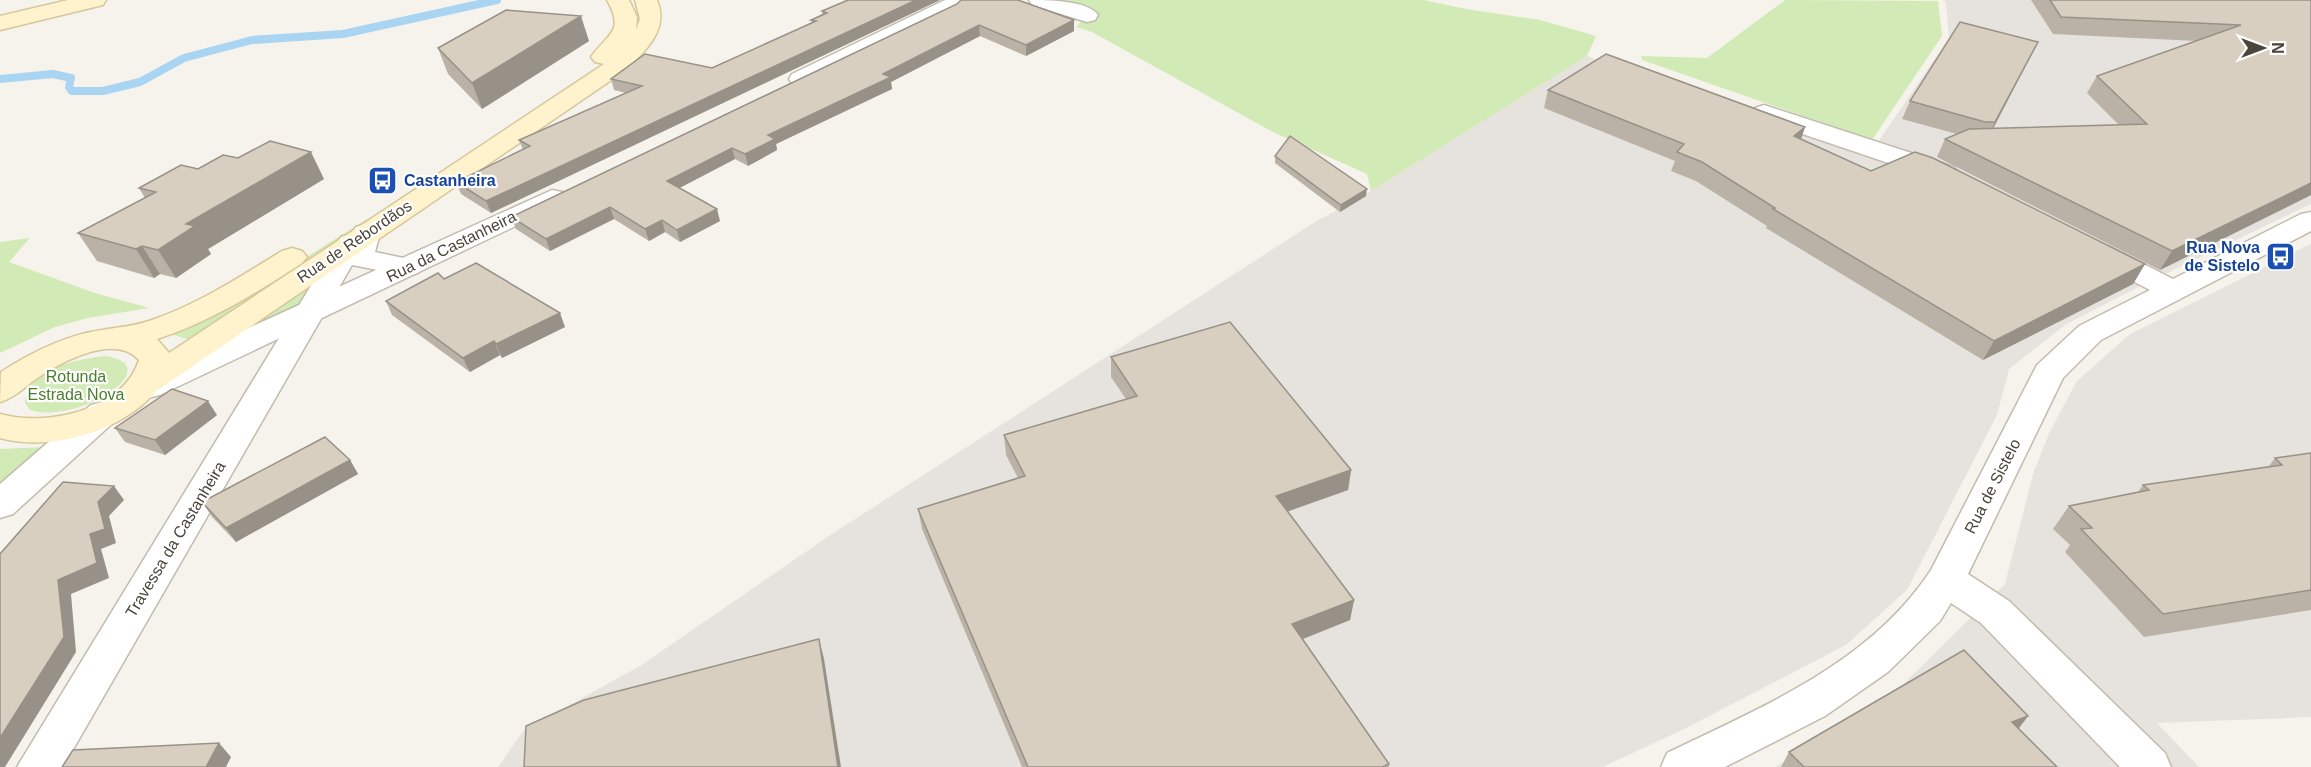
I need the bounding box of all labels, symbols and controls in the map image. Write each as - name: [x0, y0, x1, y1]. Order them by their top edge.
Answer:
- north arrow: [2233, 18, 2293, 78]
- text: N: [2269, 42, 2286, 54]
- bus stop icon: Castanheira: [367, 164, 399, 196]
- place label: Castanheira: [404, 172, 496, 189]
- street label: Rua de Rebordãos: [294, 197, 415, 286]
- street label: Rua da Castanheira: [384, 208, 519, 285]
- place label: Rua Nova de Sistelo: [2184, 239, 2260, 274]
- bus stop icon: Rua Nova de Sistelo: [2265, 240, 2297, 272]
- park label: Rotunda Estrada Nova: [28, 368, 125, 403]
- street label: Rua de Sistelo: [1961, 436, 2024, 536]
- street label: Travessa da Castanheira: [122, 458, 229, 620]

